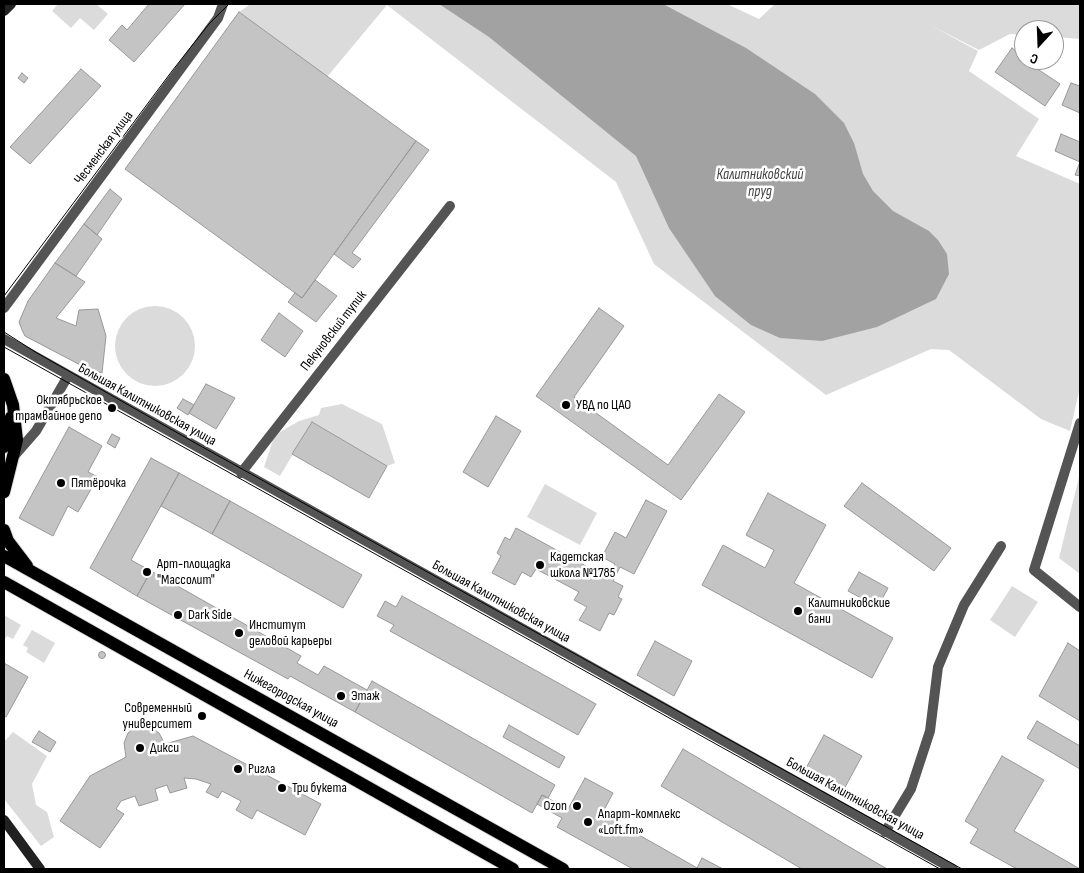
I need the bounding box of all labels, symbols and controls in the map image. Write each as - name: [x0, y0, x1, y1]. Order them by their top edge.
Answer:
- north arrow: [1014, 20, 1064, 70]
- text: С: [1028, 49, 1040, 68]
- street label: Чесменская улица: [71, 108, 137, 188]
- water label: Калитниковский пруд: [717, 166, 803, 201]
- street label: Пекуновский тупик: [297, 288, 371, 374]
- street label: Большая Калитниковская улица: [75, 360, 219, 450]
- place label: Октябрьское трамвайное депо: [15, 392, 102, 424]
- place label: УВД по ЦАО: [576, 397, 631, 413]
- marker: УВД по ЦАО: [560, 399, 572, 411]
- marker: Октябрьское трамвайное депо: [106, 402, 118, 414]
- place label: Пятёрочка: [71, 475, 126, 491]
- marker: Пятёрочка: [55, 477, 67, 489]
- place label: Кадетская школа №1785: [550, 549, 615, 582]
- place label: Арт-площадка "Массолит": [157, 556, 231, 588]
- street label: Большая Калитниковская улица: [429, 557, 573, 647]
- marker: Кадетская школа №1785: [534, 559, 546, 571]
- marker: Арт-площадка "Массолит": [141, 566, 153, 578]
- place label: Калитниковские бани: [808, 595, 890, 628]
- marker: Калитниковские бани: [792, 605, 804, 617]
- place label: Dark Side: [188, 607, 232, 623]
- marker: Dark Side: [172, 609, 184, 621]
- place label: Институт деловой карьеры: [249, 617, 332, 650]
- marker: Институт деловой карьеры: [233, 627, 245, 639]
- street label: Нижегородская улица: [241, 666, 341, 732]
- place label: Этаж: [351, 688, 379, 704]
- marker: Этаж: [335, 690, 347, 702]
- place label: Современный университет: [123, 700, 192, 732]
- marker: Современный университет: [196, 710, 208, 722]
- place label: Дикси: [150, 740, 179, 756]
- marker: Дикси: [134, 742, 146, 754]
- street label: Большая Калитниковская улица: [783, 754, 927, 844]
- place label: Ригла: [248, 761, 275, 777]
- marker: Ригла: [232, 763, 244, 775]
- place label: Три букета: [292, 780, 347, 796]
- marker: Три букета: [276, 782, 288, 794]
- place label: Ozon: [543, 798, 567, 814]
- marker: Ozon: [571, 800, 583, 812]
- place label: Апарт-комплекс «Loft.fm»: [598, 806, 681, 839]
- marker: Апарт-комплекс «Loft.fm»: [582, 816, 594, 828]

